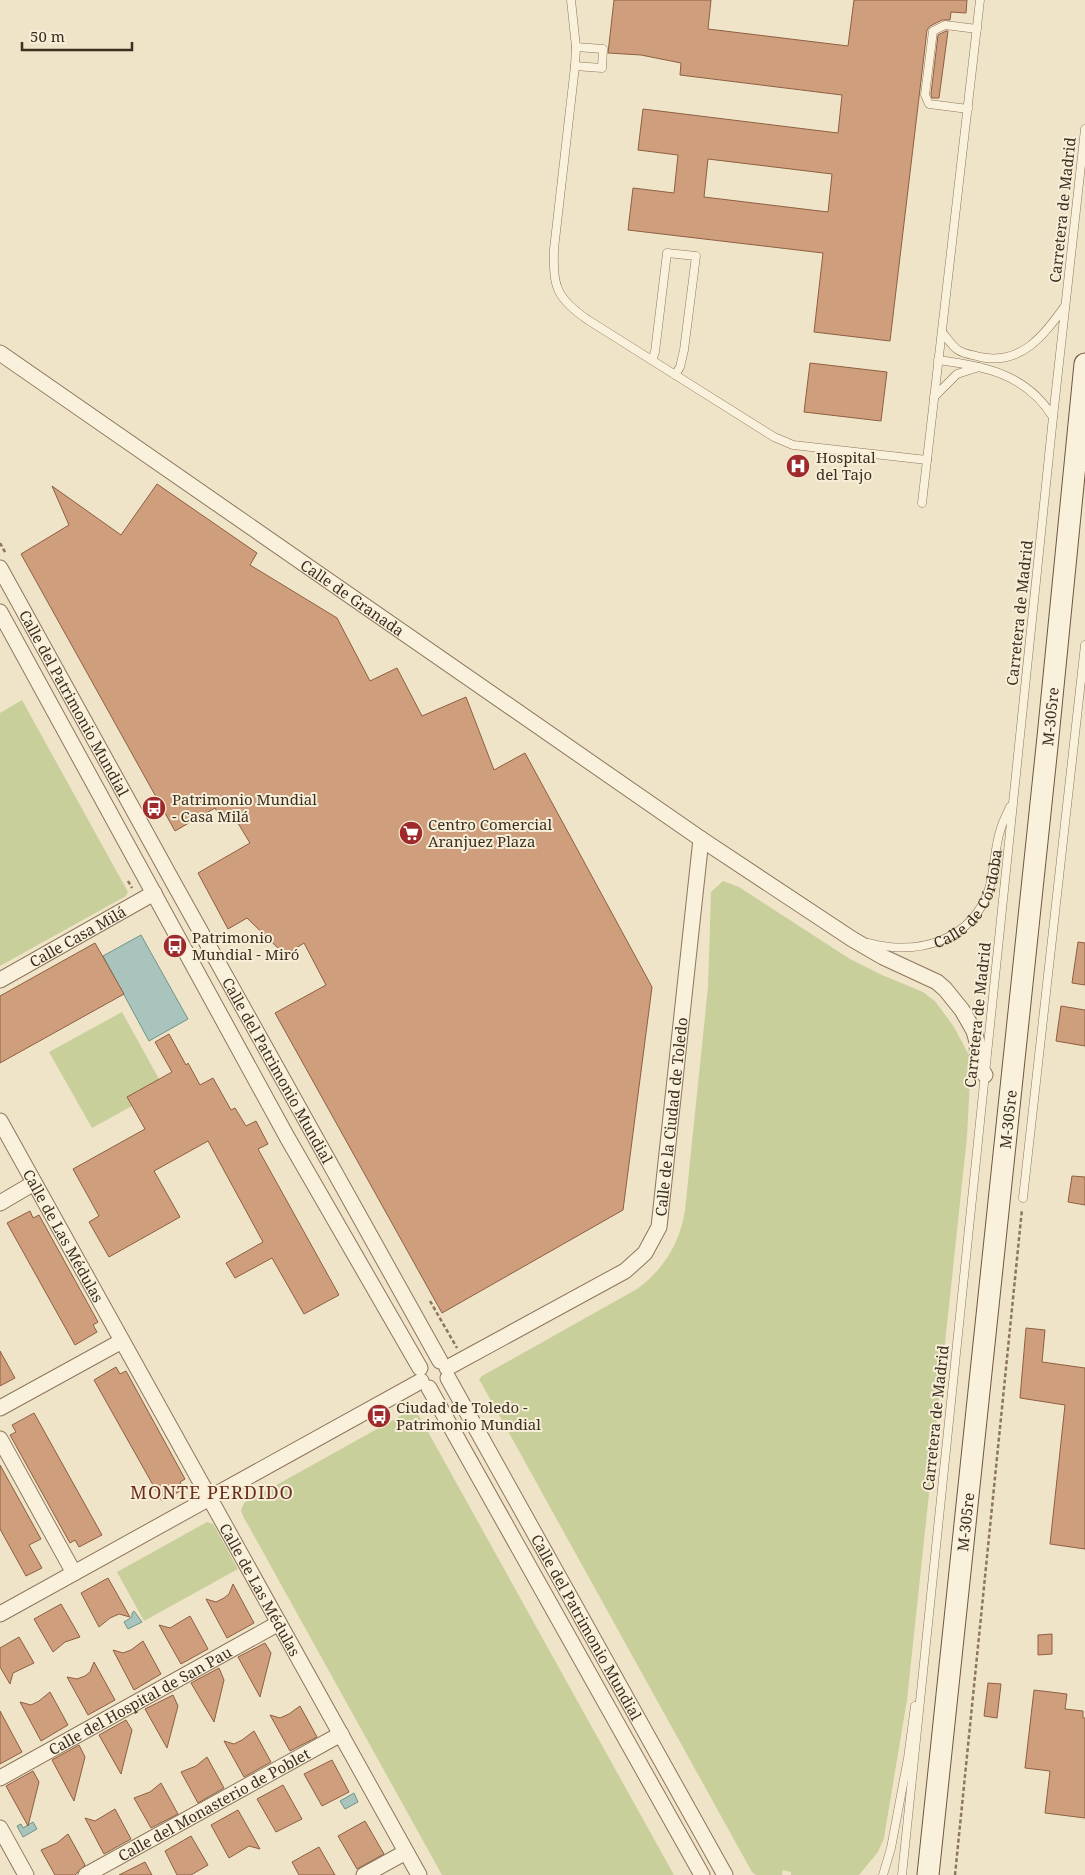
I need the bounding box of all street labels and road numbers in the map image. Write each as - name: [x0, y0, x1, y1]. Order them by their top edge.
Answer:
- street label: Carretera de Madrid: [1044, 136, 1080, 284]
- street label: Carretera de Madrid: [1001, 539, 1037, 687]
- street label: Calle de Granada: [297, 555, 408, 640]
- street label: Calle del Patrimonio Mundial: [15, 606, 134, 800]
- street label: M-305re: [1037, 686, 1063, 747]
- street label: Calle de Córdoba: [931, 848, 1006, 952]
- street label: Calle Casa Milá: [26, 901, 129, 971]
- street label: Carretera de Madrid: [959, 941, 995, 1089]
- street label: Calle del Patrimonio Mundial: [218, 974, 338, 1167]
- street label: Calle de la Ciudad de Toledo: [650, 1016, 692, 1217]
- street label: M-305re: [995, 1089, 1021, 1150]
- street label: Calle de Las Médulas: [19, 1165, 109, 1306]
- street label: Carretera de Madrid: [917, 1344, 953, 1492]
- street label: M-305re: [952, 1492, 978, 1552]
- street label: Calle de Las Médulas: [215, 1519, 305, 1660]
- street label: Calle del Patrimonio Mundial: [527, 1530, 647, 1724]
- street label: Calle del Hospital de San Pau: [45, 1641, 236, 1759]
- street label: Calle del Monasterio de Poblet: [114, 1743, 313, 1865]

